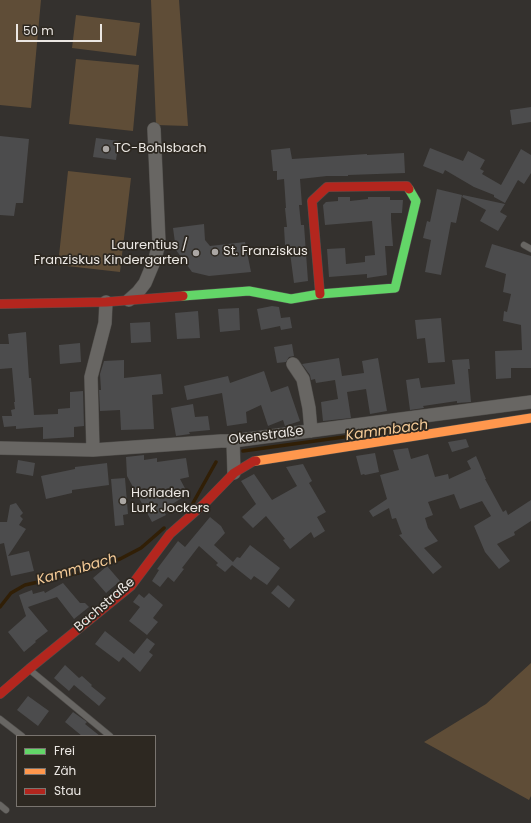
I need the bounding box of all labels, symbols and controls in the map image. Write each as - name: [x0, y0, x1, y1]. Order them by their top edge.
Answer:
- scale bar: [18, 16, 104, 42]
- text: 50 m: [23, 22, 54, 39]
- place label: TC-Bohlsbach: [114, 141, 207, 157]
- marker: TC-Bohlsbach: [101, 144, 111, 154]
- place label: Laurentius / Franziskus Kindergarten: [34, 238, 188, 269]
- place label: St. Franziskus: [223, 244, 308, 260]
- marker: St. Franziskus: [210, 247, 220, 257]
- marker: Laurentius / Franziskus Kindergarten: [191, 248, 201, 258]
- water label: Kammbach: [345, 417, 429, 445]
- street label: Okenstraße: [228, 424, 304, 448]
- place label: Hofladen Lurk Jockers: [131, 486, 209, 517]
- marker: Hofladen Lurk Jockers: [118, 496, 128, 506]
- water label: Kammbach: [35, 550, 119, 590]
- street label: Bachstraße: [72, 574, 138, 636]
- legend: [16, 735, 156, 807]
- text: Frei: [54, 742, 75, 759]
- text: Zäh: [54, 762, 76, 779]
- text: Stau: [54, 782, 81, 799]

